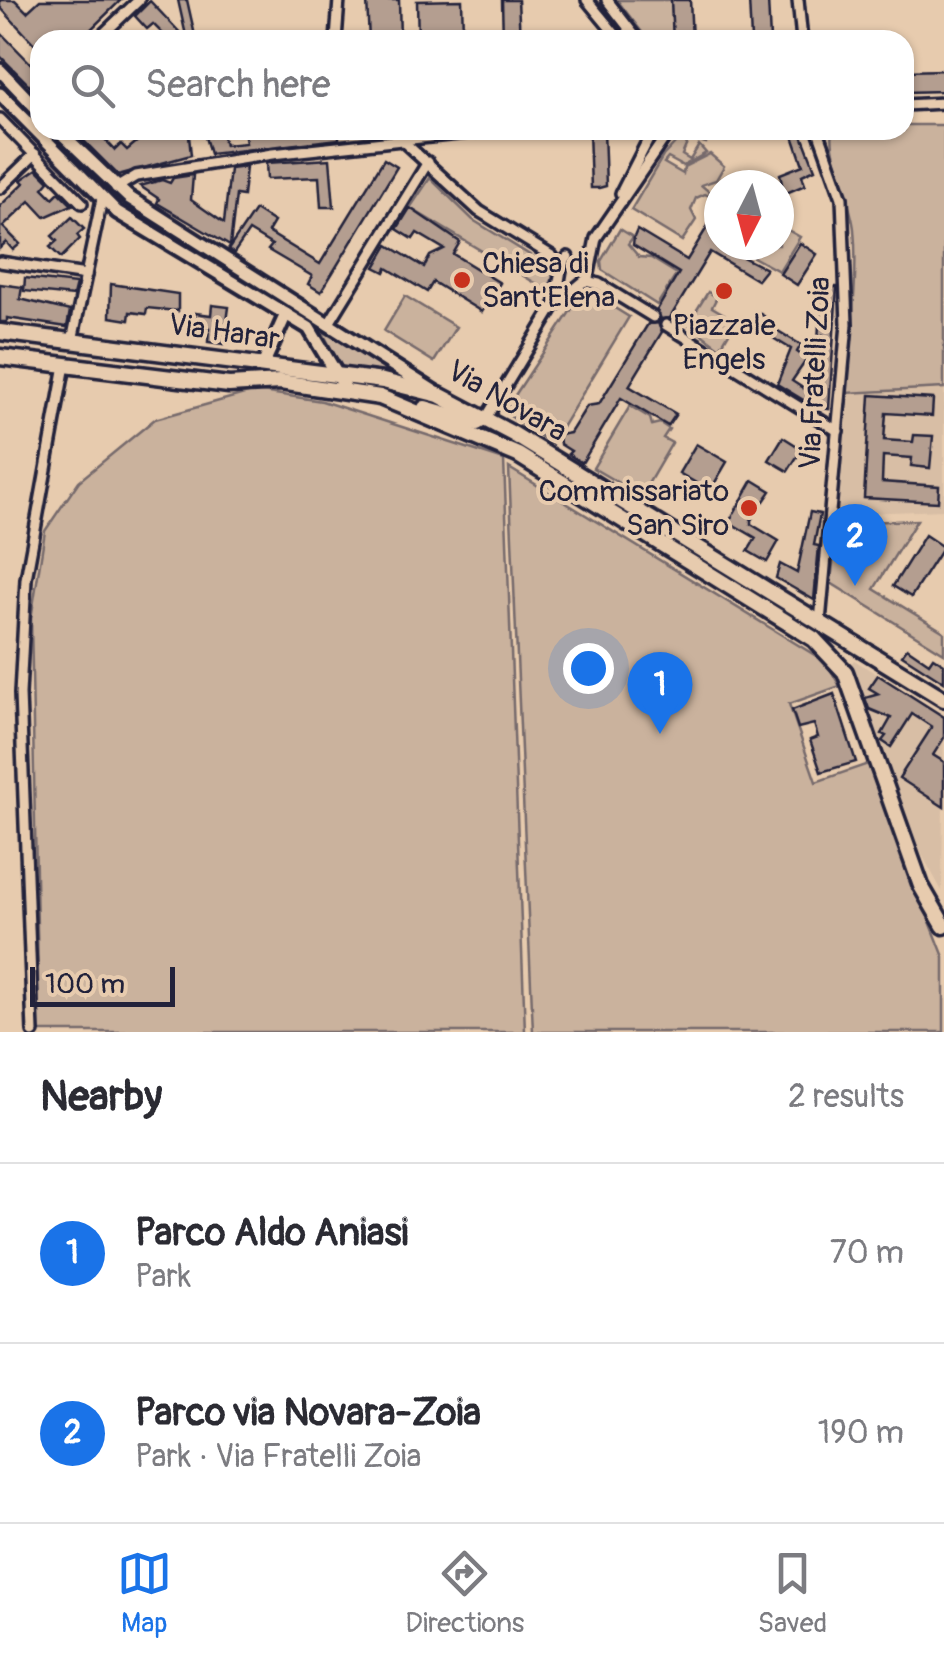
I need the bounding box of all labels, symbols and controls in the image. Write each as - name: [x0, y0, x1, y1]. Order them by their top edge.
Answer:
- search box: [30, 30, 914, 140]
- icon: search: [65, 58, 120, 113]
- text: Search here: [145, 61, 331, 109]
- north arrow: [704, 170, 794, 260]
- place label: Chiesa di Sant'Elena: [482, 245, 615, 316]
- marker: Chiesa di Sant'Elena: [451, 269, 473, 291]
- street label: Via Fratelli Zoia: [791, 276, 839, 470]
- marker: Piazzale Engels: [713, 280, 735, 302]
- street label: Via Harar: [166, 306, 282, 358]
- place label: Piazzale Engels: [673, 307, 776, 378]
- street label: Via Novara: [440, 352, 574, 450]
- place label: Commissariato San Siro: [539, 473, 729, 544]
- marker: Commissariato San Siro: [738, 497, 760, 519]
- pin: 2: [822, 504, 888, 586]
- your location: [563, 643, 614, 694]
- pin: 1: [628, 652, 692, 734]
- scale bar: [30, 962, 175, 1006]
- text: 100 m: [45, 967, 125, 1002]
- text: Nearby: [40, 1071, 162, 1123]
- text: 2 results: [788, 1077, 904, 1117]
- text: Parco Aldo Aniasi: [135, 1209, 408, 1257]
- text: 1: [66, 1233, 79, 1273]
- text: 70 m: [830, 1233, 904, 1273]
- text: Park: [135, 1257, 191, 1297]
- text: Parco via Novara-Zoia: [135, 1389, 481, 1437]
- text: 2: [64, 1413, 81, 1453]
- text: 190 m: [818, 1413, 904, 1453]
- text: Park · Via Fratelli Zoia: [135, 1437, 421, 1477]
- tab: Map: [117, 1546, 172, 1641]
- tab: Directions: [405, 1546, 524, 1641]
- tab: Saved: [758, 1546, 827, 1641]

